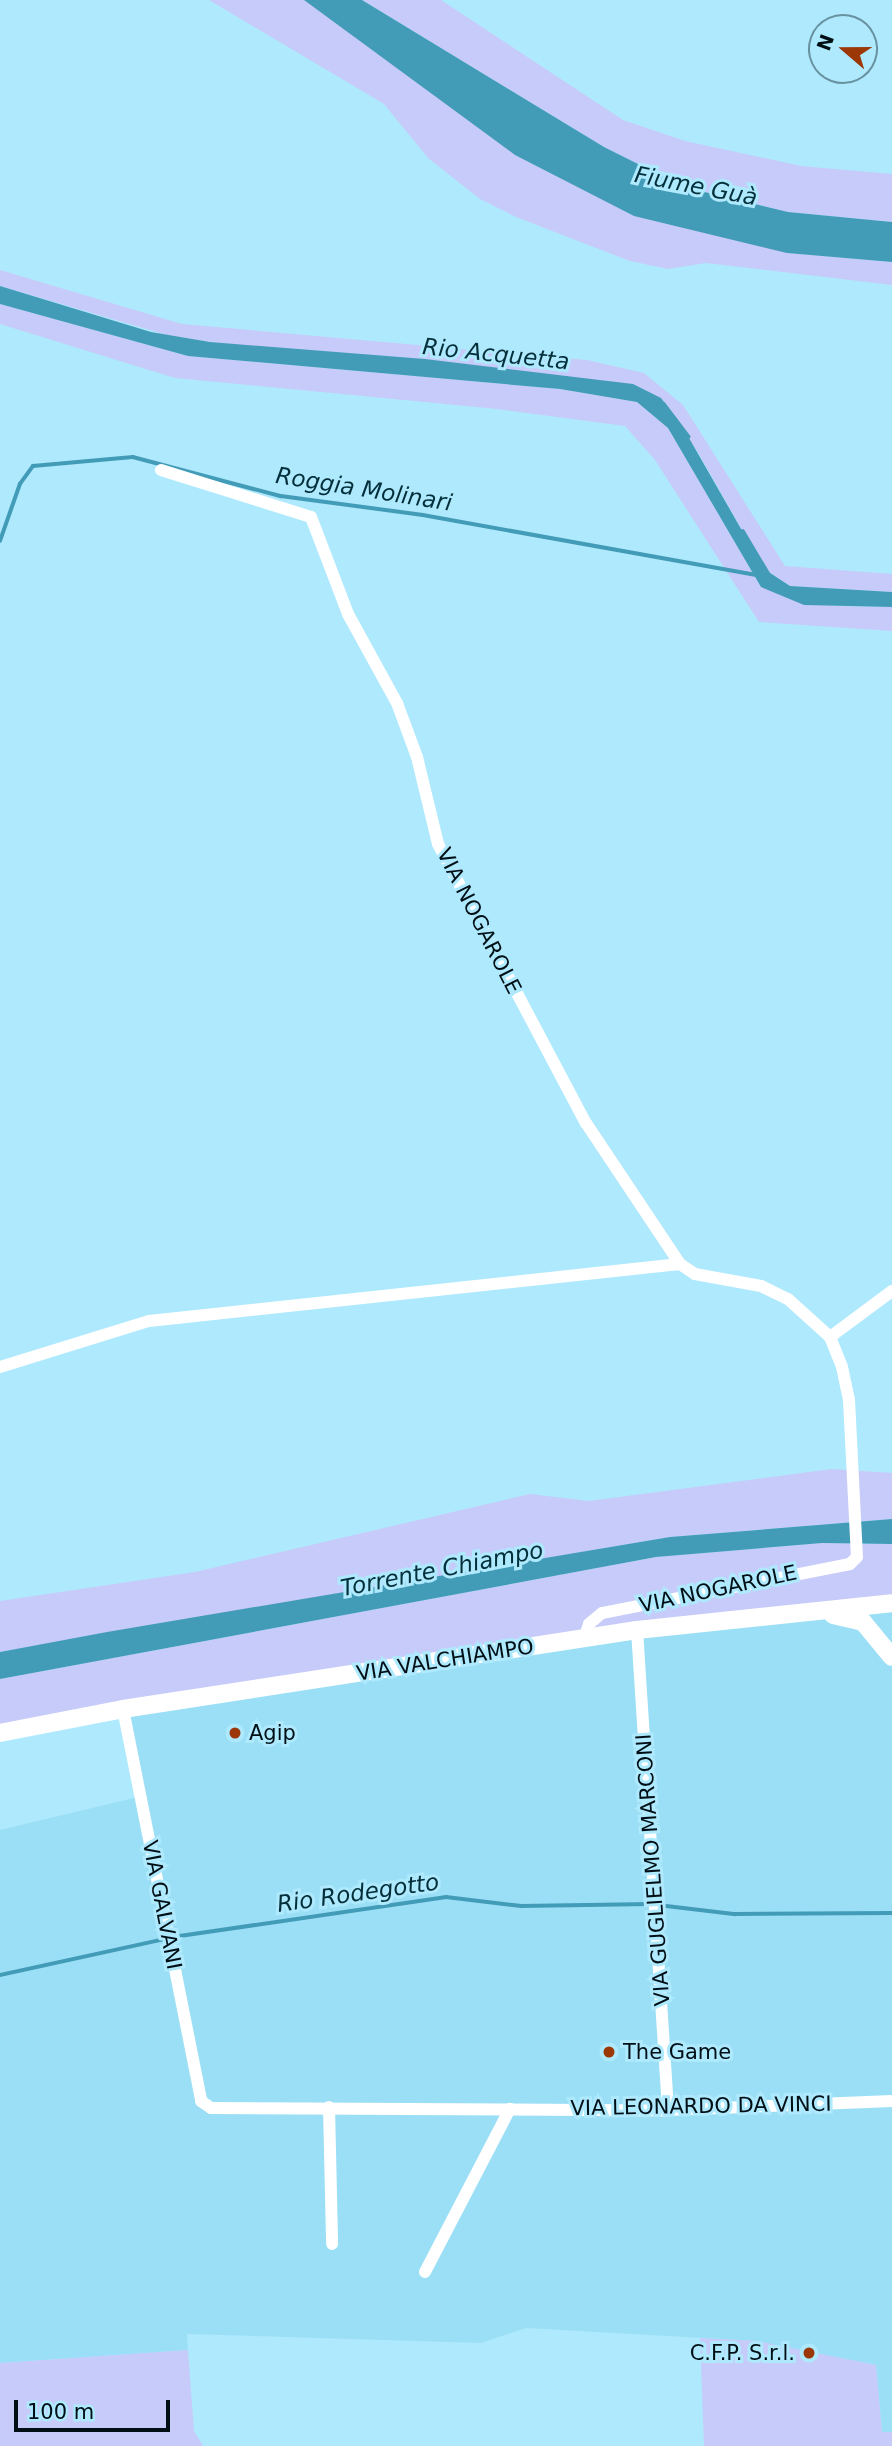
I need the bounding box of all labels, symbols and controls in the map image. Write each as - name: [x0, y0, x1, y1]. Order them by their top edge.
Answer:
- north arrow: [808, 14, 878, 84]
- text: N: [812, 31, 838, 54]
- water label: Fiume Guà: [632, 161, 760, 211]
- water label: Rio Acquetta: [421, 333, 571, 375]
- water label: Roggia Molinari: [274, 461, 454, 517]
- street label: VIA NOGAROLE: [431, 844, 527, 998]
- water label: Torrente Chiampo: [338, 1536, 546, 1602]
- street label: VIA NOGAROLE: [637, 1560, 799, 1618]
- street label: VIA VALCHIAMPO: [355, 1634, 535, 1686]
- place label: Agip: [249, 1720, 296, 1746]
- marker: Agip: [227, 1725, 243, 1741]
- street label: VIA GUGLIELMO MARCONI: [631, 1733, 675, 2007]
- street label: VIA GALVANI: [137, 1838, 187, 1972]
- water label: Rio Rodegotto: [275, 1868, 441, 1918]
- place label: The Game: [623, 2039, 731, 2065]
- marker: The Game: [601, 2044, 617, 2060]
- street label: VIA LEONARDO DA VINCI: [570, 2091, 832, 2121]
- place label: C.F.P. S.r.l.: [690, 2340, 795, 2366]
- marker: C.F.P. S.r.l.: [801, 2345, 817, 2361]
- scale bar: [18, 2386, 173, 2430]
- text: 100 m: [27, 2400, 94, 2424]

